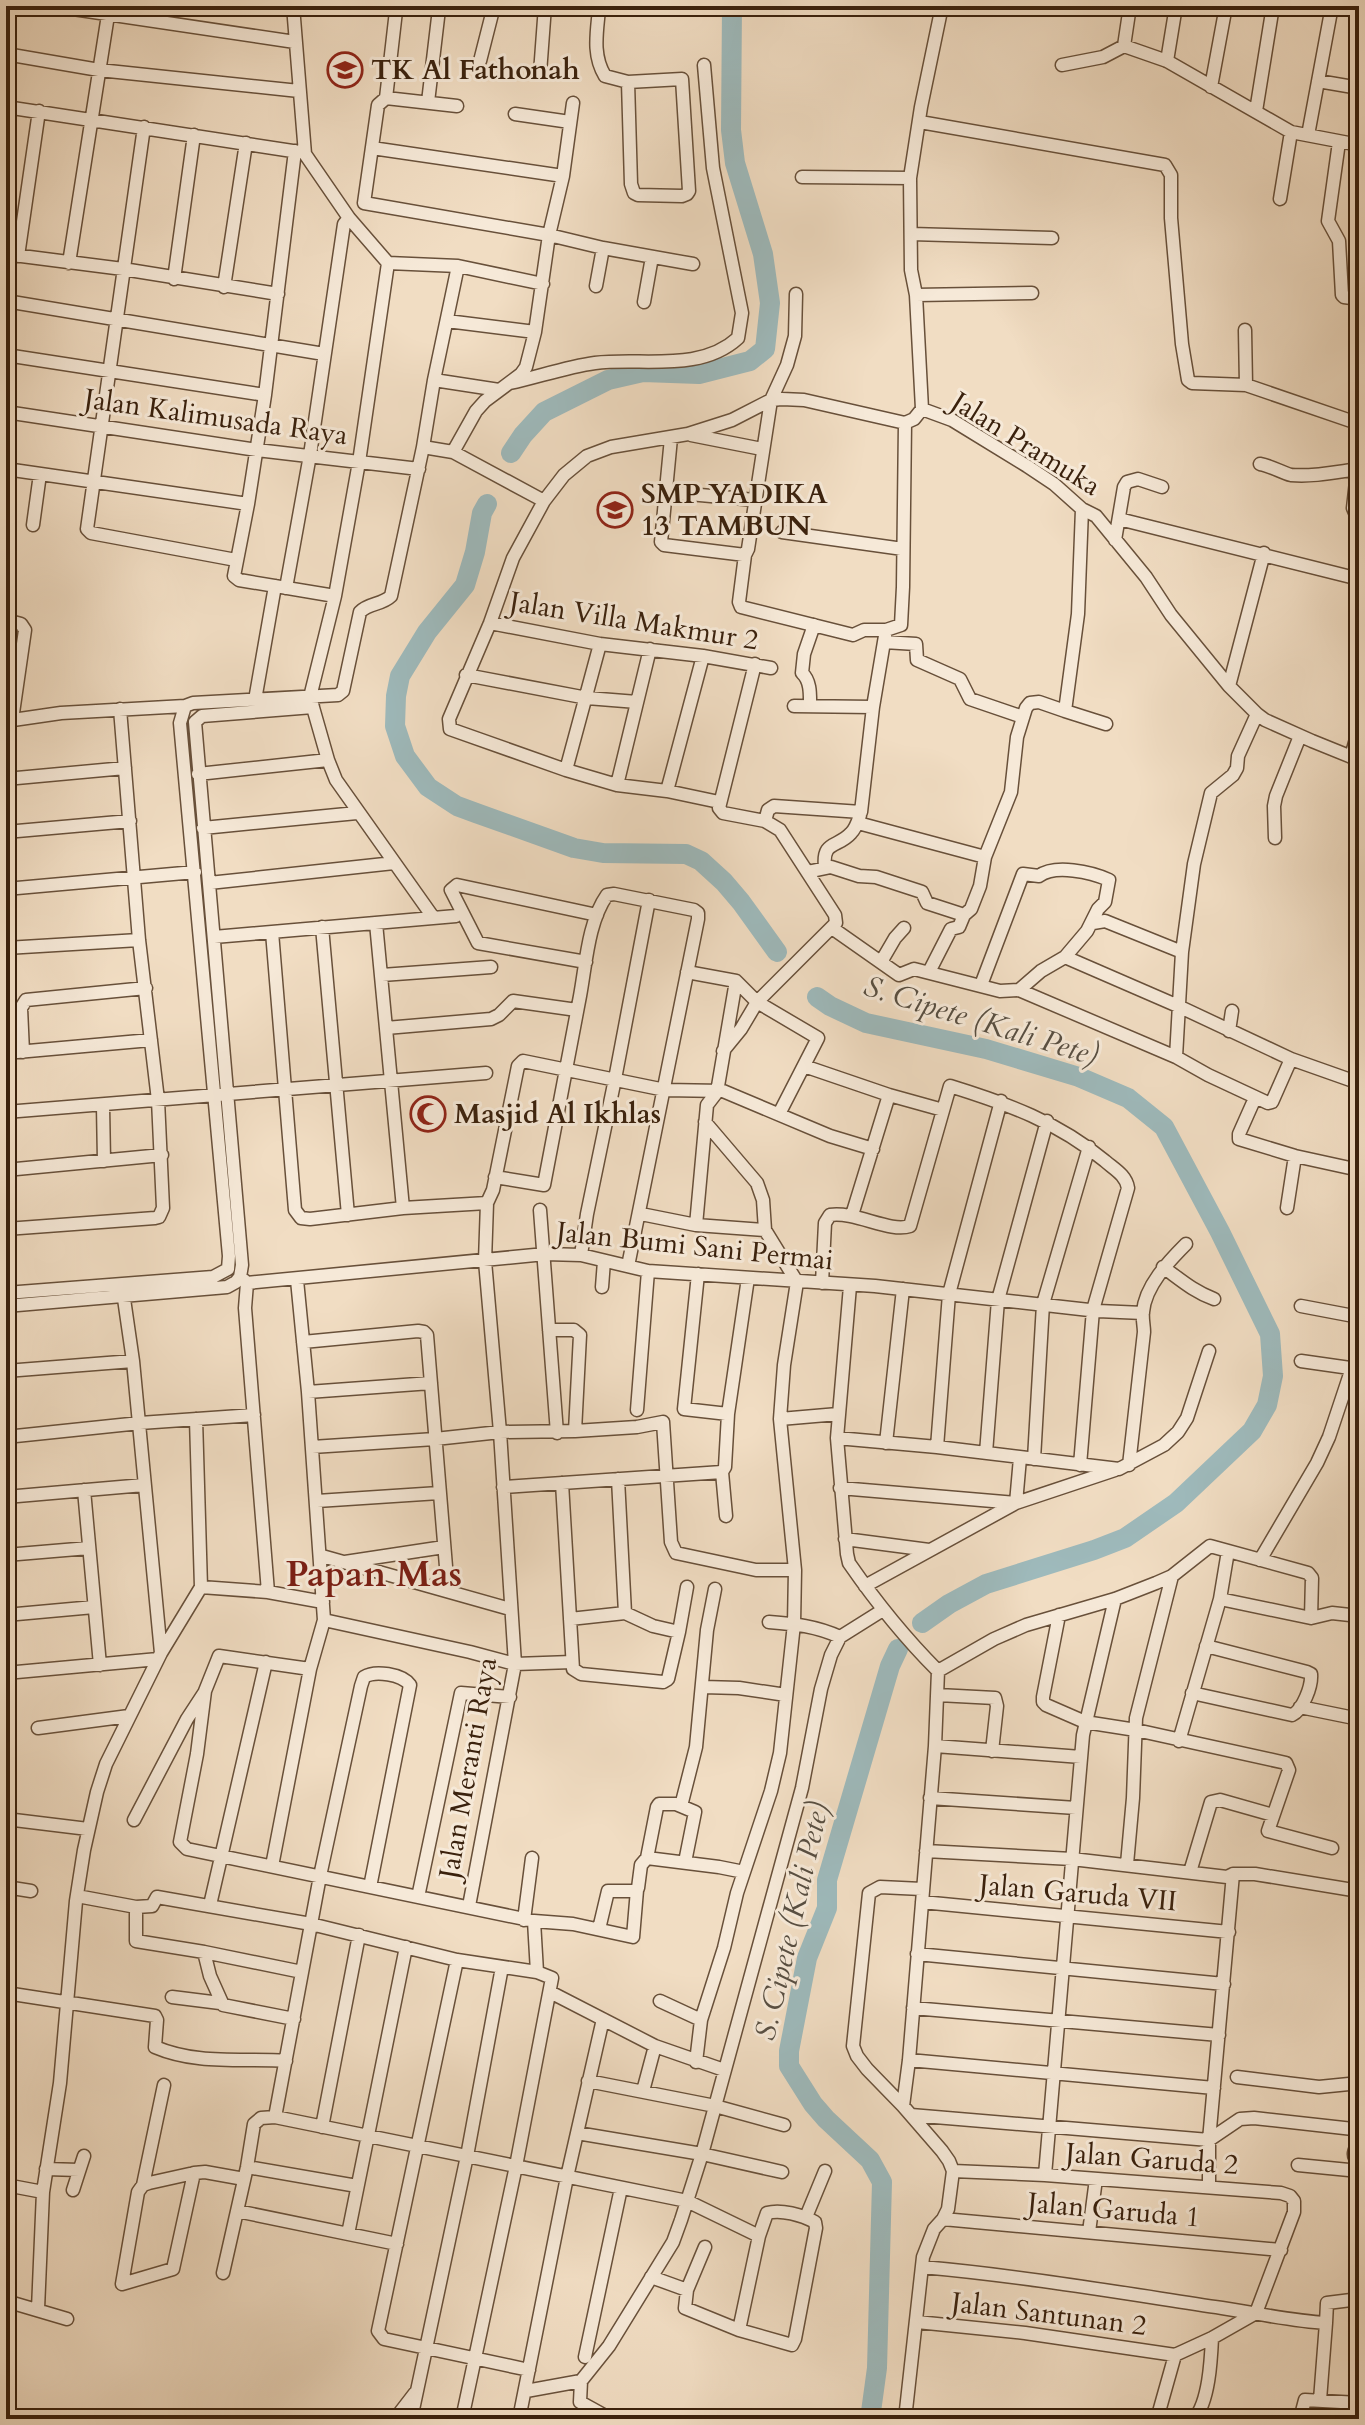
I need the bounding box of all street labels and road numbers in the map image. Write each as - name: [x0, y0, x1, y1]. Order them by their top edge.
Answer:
- street label: Jalan Kalimusada Raya: [78, 379, 350, 454]
- street label: Jalan Pramuka: [941, 381, 1108, 505]
- street label: Jalan Villa Makmur 2: [503, 582, 761, 659]
- street label: Jalan Bumi Sani Permai: [551, 1212, 835, 1279]
- street label: Jalan Meranti Raya: [429, 1654, 506, 1886]
- street label: Jalan Garuda VII: [974, 1865, 1178, 1921]
- street label: Jalan Garuda 2: [1060, 2134, 1240, 2184]
- street label: Jalan Garuda 1: [1022, 2183, 1202, 2236]
- street label: Jalan Santunan 2: [945, 2283, 1149, 2345]

